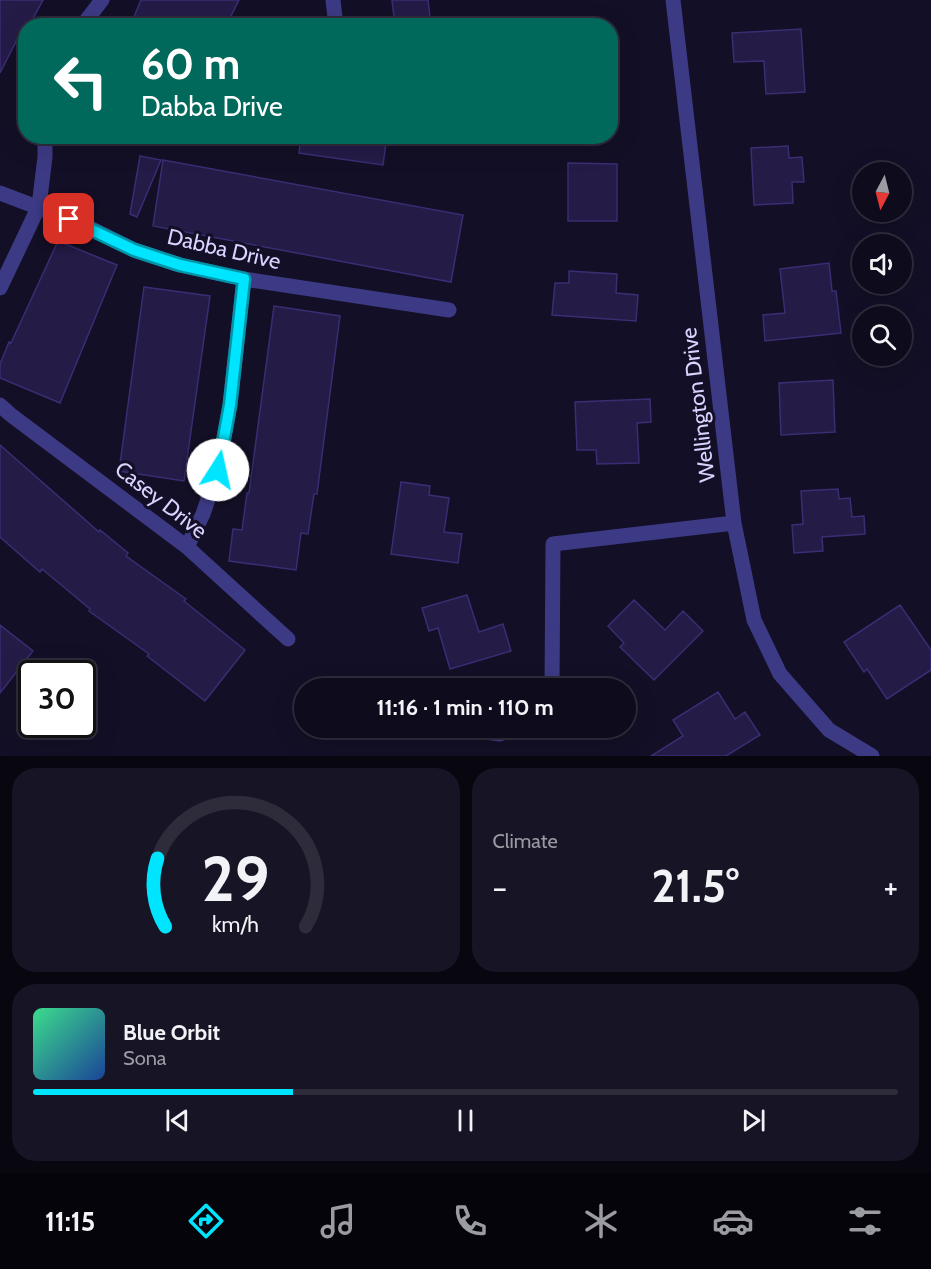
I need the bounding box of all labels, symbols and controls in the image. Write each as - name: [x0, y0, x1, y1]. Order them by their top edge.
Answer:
- text: 60 m: [141, 38, 240, 90]
- icon: left: [42, 42, 120, 120]
- text: Dabba Drive: [141, 90, 283, 123]
- north arrow: [852, 162, 912, 222]
- map controls: [852, 162, 912, 366]
- pin: [43, 193, 94, 244]
- icon: arrive: [52, 202, 85, 235]
- street label: Dabba Drive: [165, 223, 283, 275]
- button: sound: [852, 234, 912, 294]
- button: search: [852, 306, 912, 366]
- street label: Wellington Drive: [675, 326, 721, 484]
- position arrow: [186, 438, 250, 502]
- street label: Casey Drive: [109, 456, 213, 544]
- speed limit sign: 30: [18, 660, 96, 738]
- text: 11:16 · 1 min · 110 m: [376, 694, 554, 721]
- text: Climate: [493, 829, 558, 853]
- text: 29: [202, 841, 270, 917]
- text: 21.5°: [651, 859, 739, 913]
- text: −: [493, 867, 507, 907]
- text: +: [883, 867, 898, 907]
- text: km/h: [212, 911, 259, 937]
- text: Blue Orbit: [123, 1019, 220, 1046]
- text: Sona: [123, 1046, 166, 1070]
- icon: previous: [161, 1104, 194, 1137]
- icon: pause: [449, 1104, 482, 1137]
- icon: next: [737, 1104, 770, 1137]
- icon: directions: [185, 1200, 227, 1242]
- icon: music: [317, 1200, 359, 1242]
- icon: phone: [449, 1200, 491, 1242]
- icon: climate: [580, 1200, 622, 1242]
- icon: car: [712, 1200, 754, 1242]
- icon: filters: [844, 1200, 886, 1242]
- text: 11:15: [45, 1205, 95, 1238]

